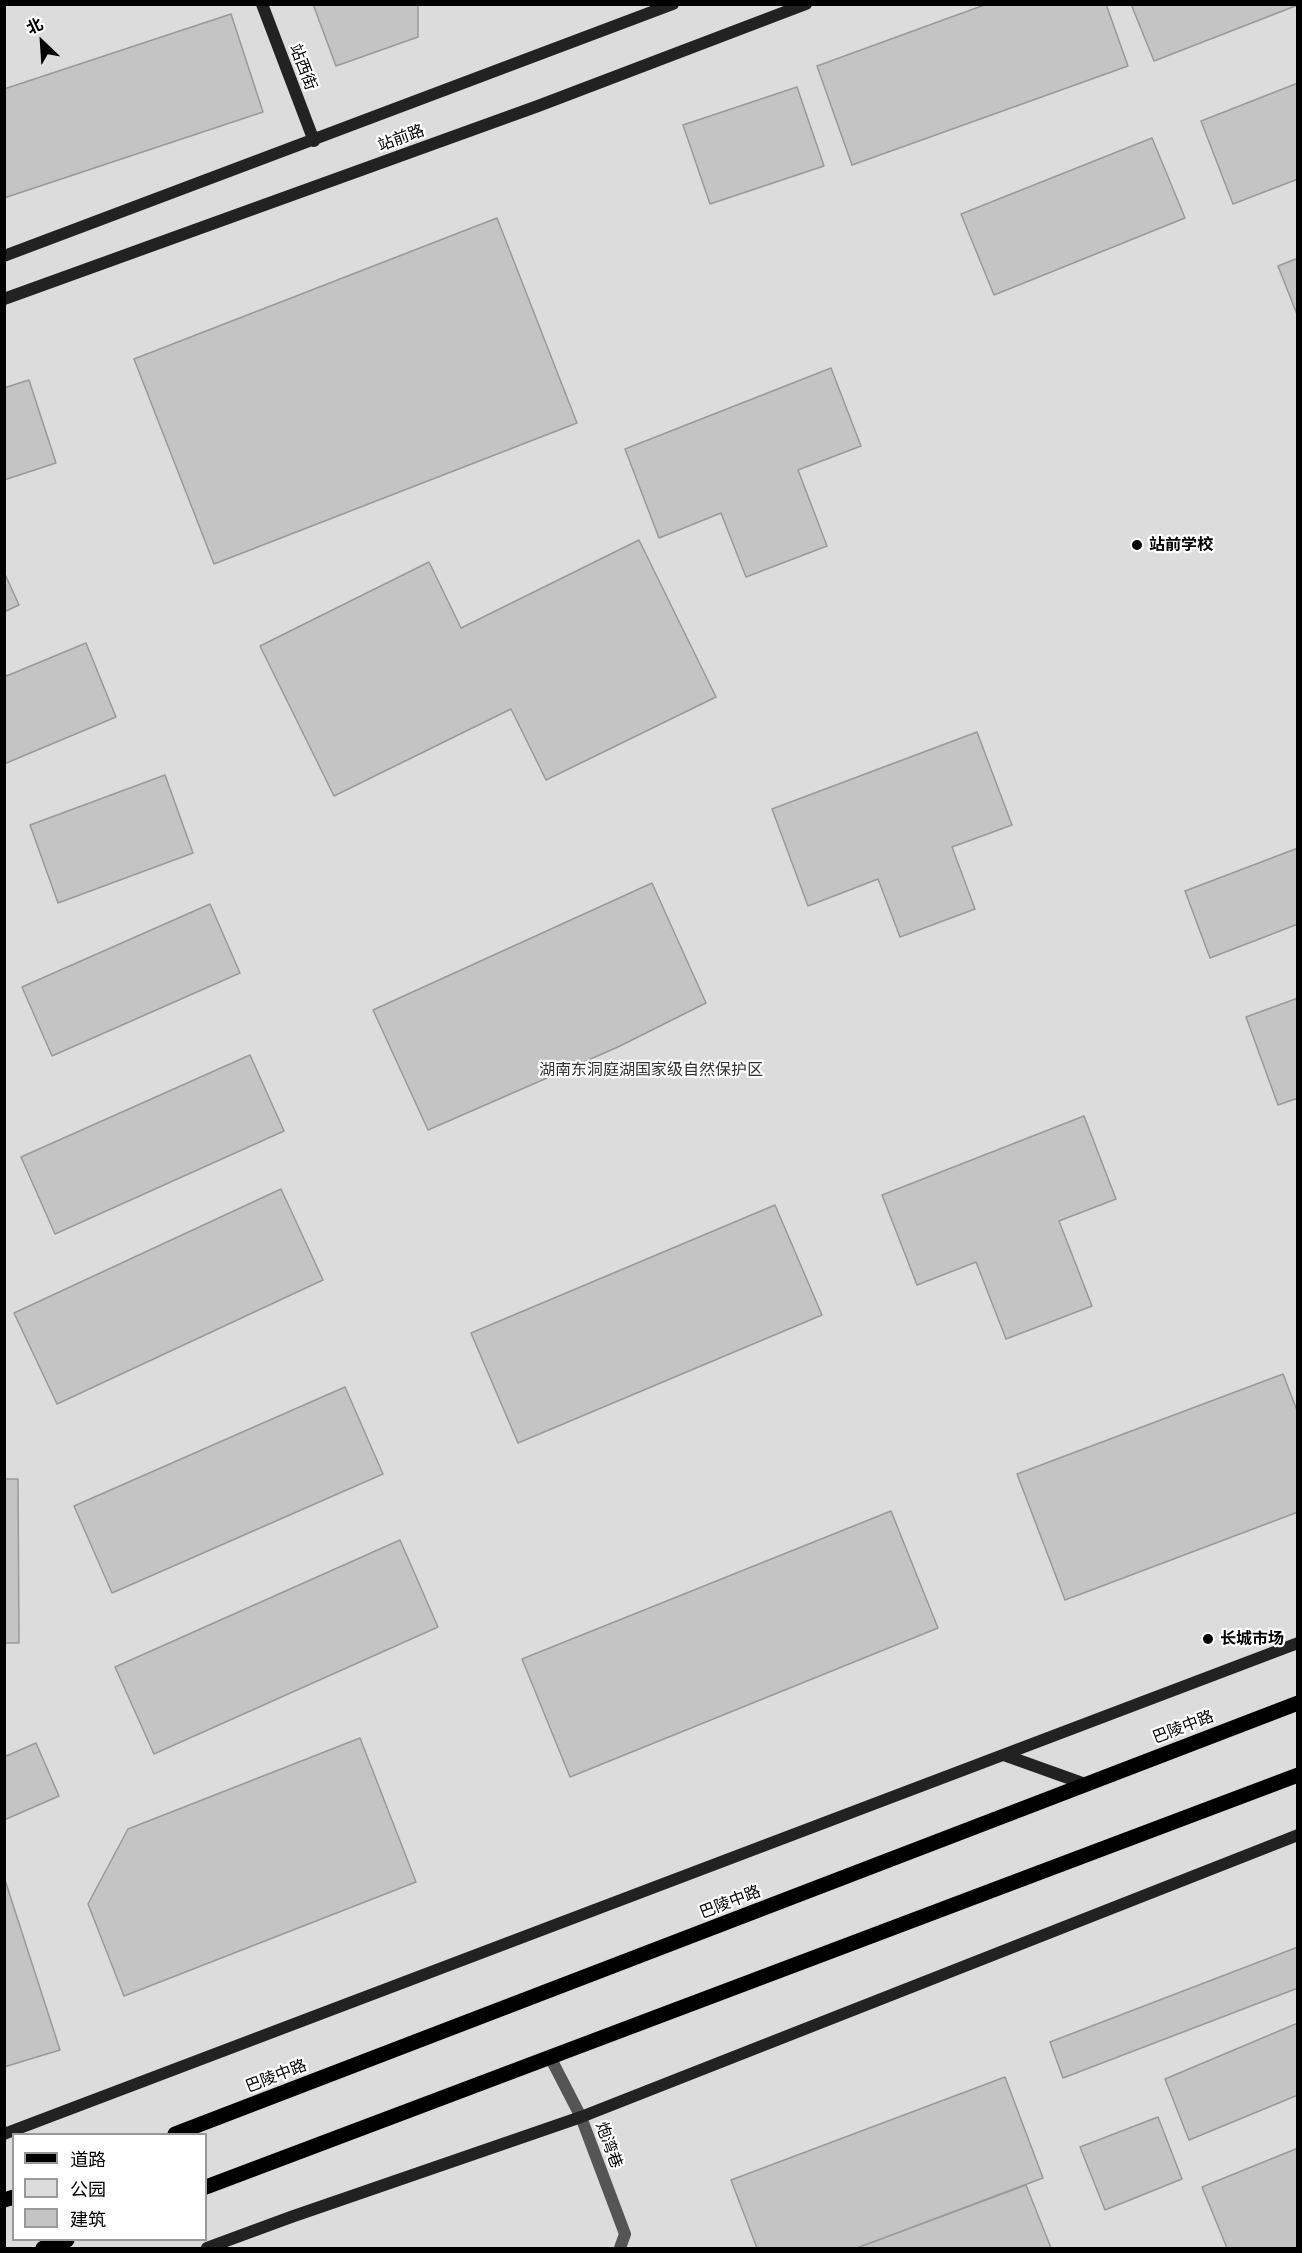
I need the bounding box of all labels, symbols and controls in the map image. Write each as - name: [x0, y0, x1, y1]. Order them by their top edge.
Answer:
- north arrow: [12, 12, 72, 72]
- text: 北: [23, 14, 45, 37]
- street label: 站西街: [285, 41, 321, 93]
- street label: 站前路: [375, 121, 427, 155]
- place label: 站前学校: [1149, 535, 1213, 555]
- marker: 站前学校: [1130, 538, 1144, 552]
- park label: 湖南东洞庭湖国家级自然保护区: [539, 1060, 763, 1080]
- place label: 长城市场: [1220, 1629, 1284, 1649]
- marker: 长城市场: [1201, 1632, 1215, 1646]
- street label: 巴陵中路: [1150, 1707, 1216, 1747]
- street label: 巴陵中路: [697, 1882, 763, 1922]
- street label: 巴陵中路: [243, 2056, 309, 2096]
- street label: 炮湾巷: [592, 2119, 626, 2171]
- legend: [12, 2133, 207, 2241]
- text: 道路: [70, 2149, 106, 2170]
- text: 公园: [70, 2179, 106, 2200]
- text: 建筑: [70, 2209, 106, 2230]

